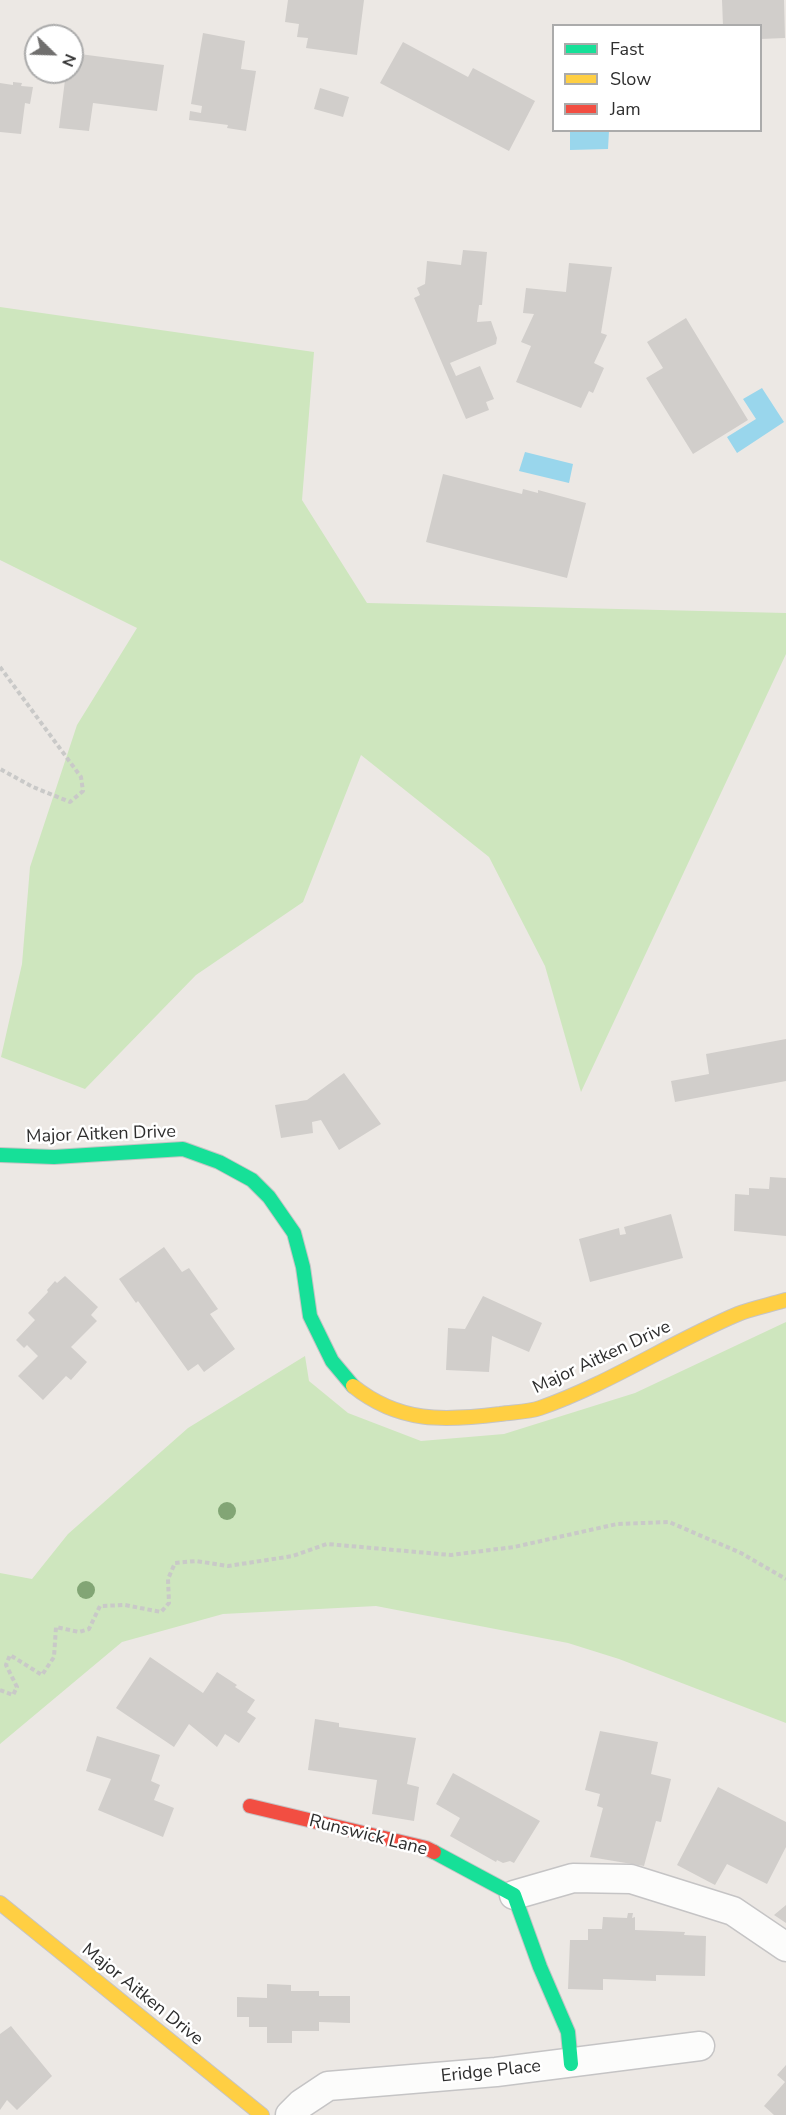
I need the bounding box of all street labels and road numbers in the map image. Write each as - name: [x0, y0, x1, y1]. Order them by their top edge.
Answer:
- street label: Major Aitken Drive: [26, 1122, 176, 1148]
- street label: Major Aitken Drive: [530, 1317, 674, 1399]
- street label: Runswick Lane: [307, 1811, 429, 1861]
- street label: Major Aitken Drive: [77, 1939, 207, 2051]
- street label: Eridge Place: [440, 2056, 542, 2088]

